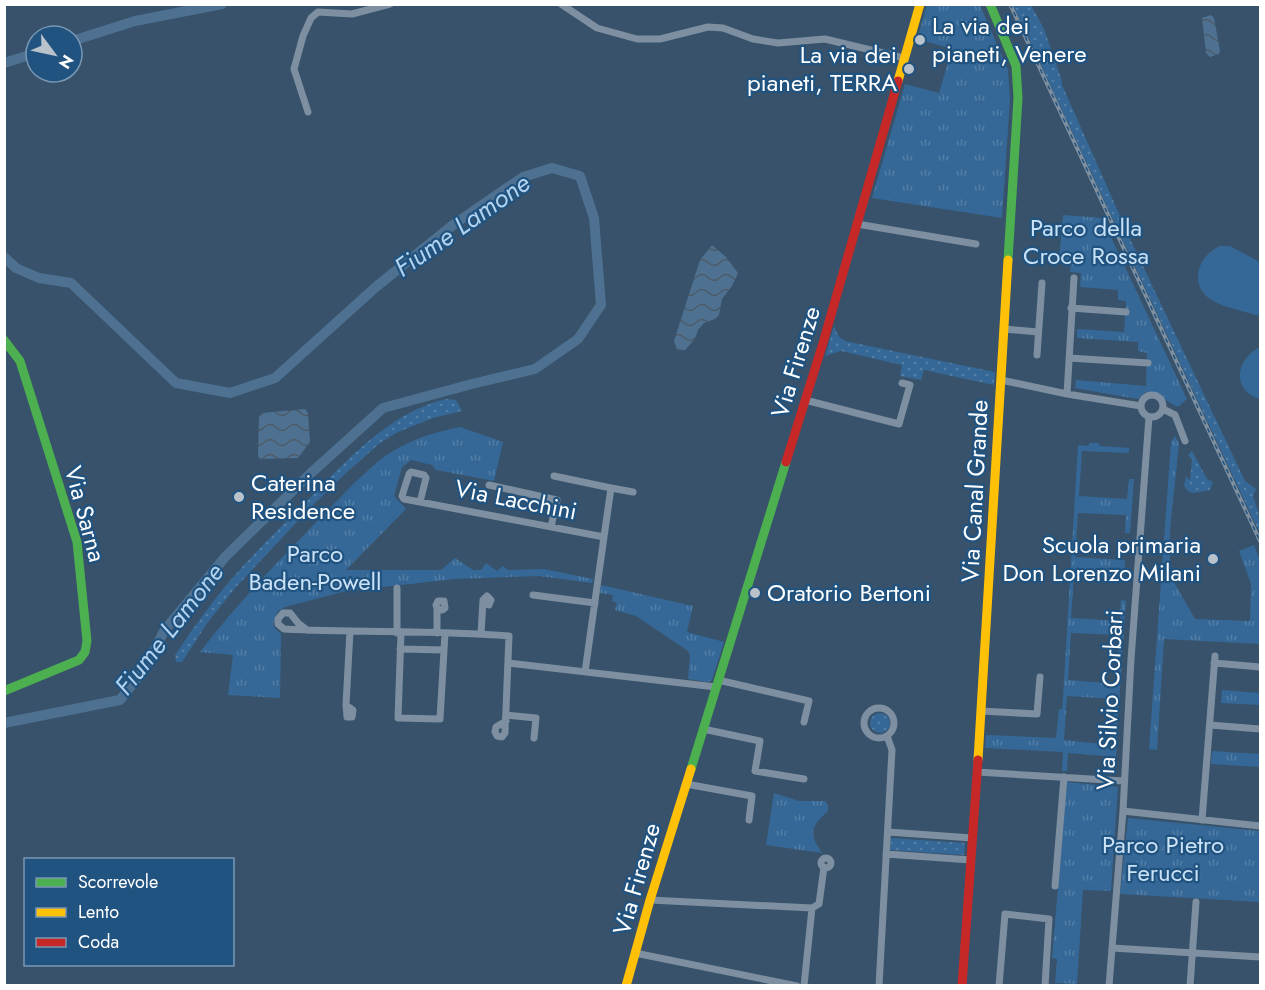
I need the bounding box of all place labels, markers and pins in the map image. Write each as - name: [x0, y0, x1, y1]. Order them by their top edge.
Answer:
- place label: La via dei pianeti, Venere: [932, 8, 1087, 71]
- marker: La via dei pianeti, Venere: [913, 33, 927, 47]
- place label: La via dei pianeti, TERRA: [747, 37, 897, 100]
- marker: La via dei pianeti, TERRA: [902, 62, 916, 76]
- place label: Caterina Residence: [251, 465, 355, 528]
- marker: Caterina Residence: [232, 490, 246, 504]
- place label: Scuola primaria Don Lorenzo Milani: [1002, 527, 1201, 590]
- marker: Scuola primaria Don Lorenzo Milani: [1206, 552, 1220, 566]
- place label: Oratorio Bertoni: [767, 575, 931, 610]
- marker: Oratorio Bertoni: [748, 586, 762, 600]

